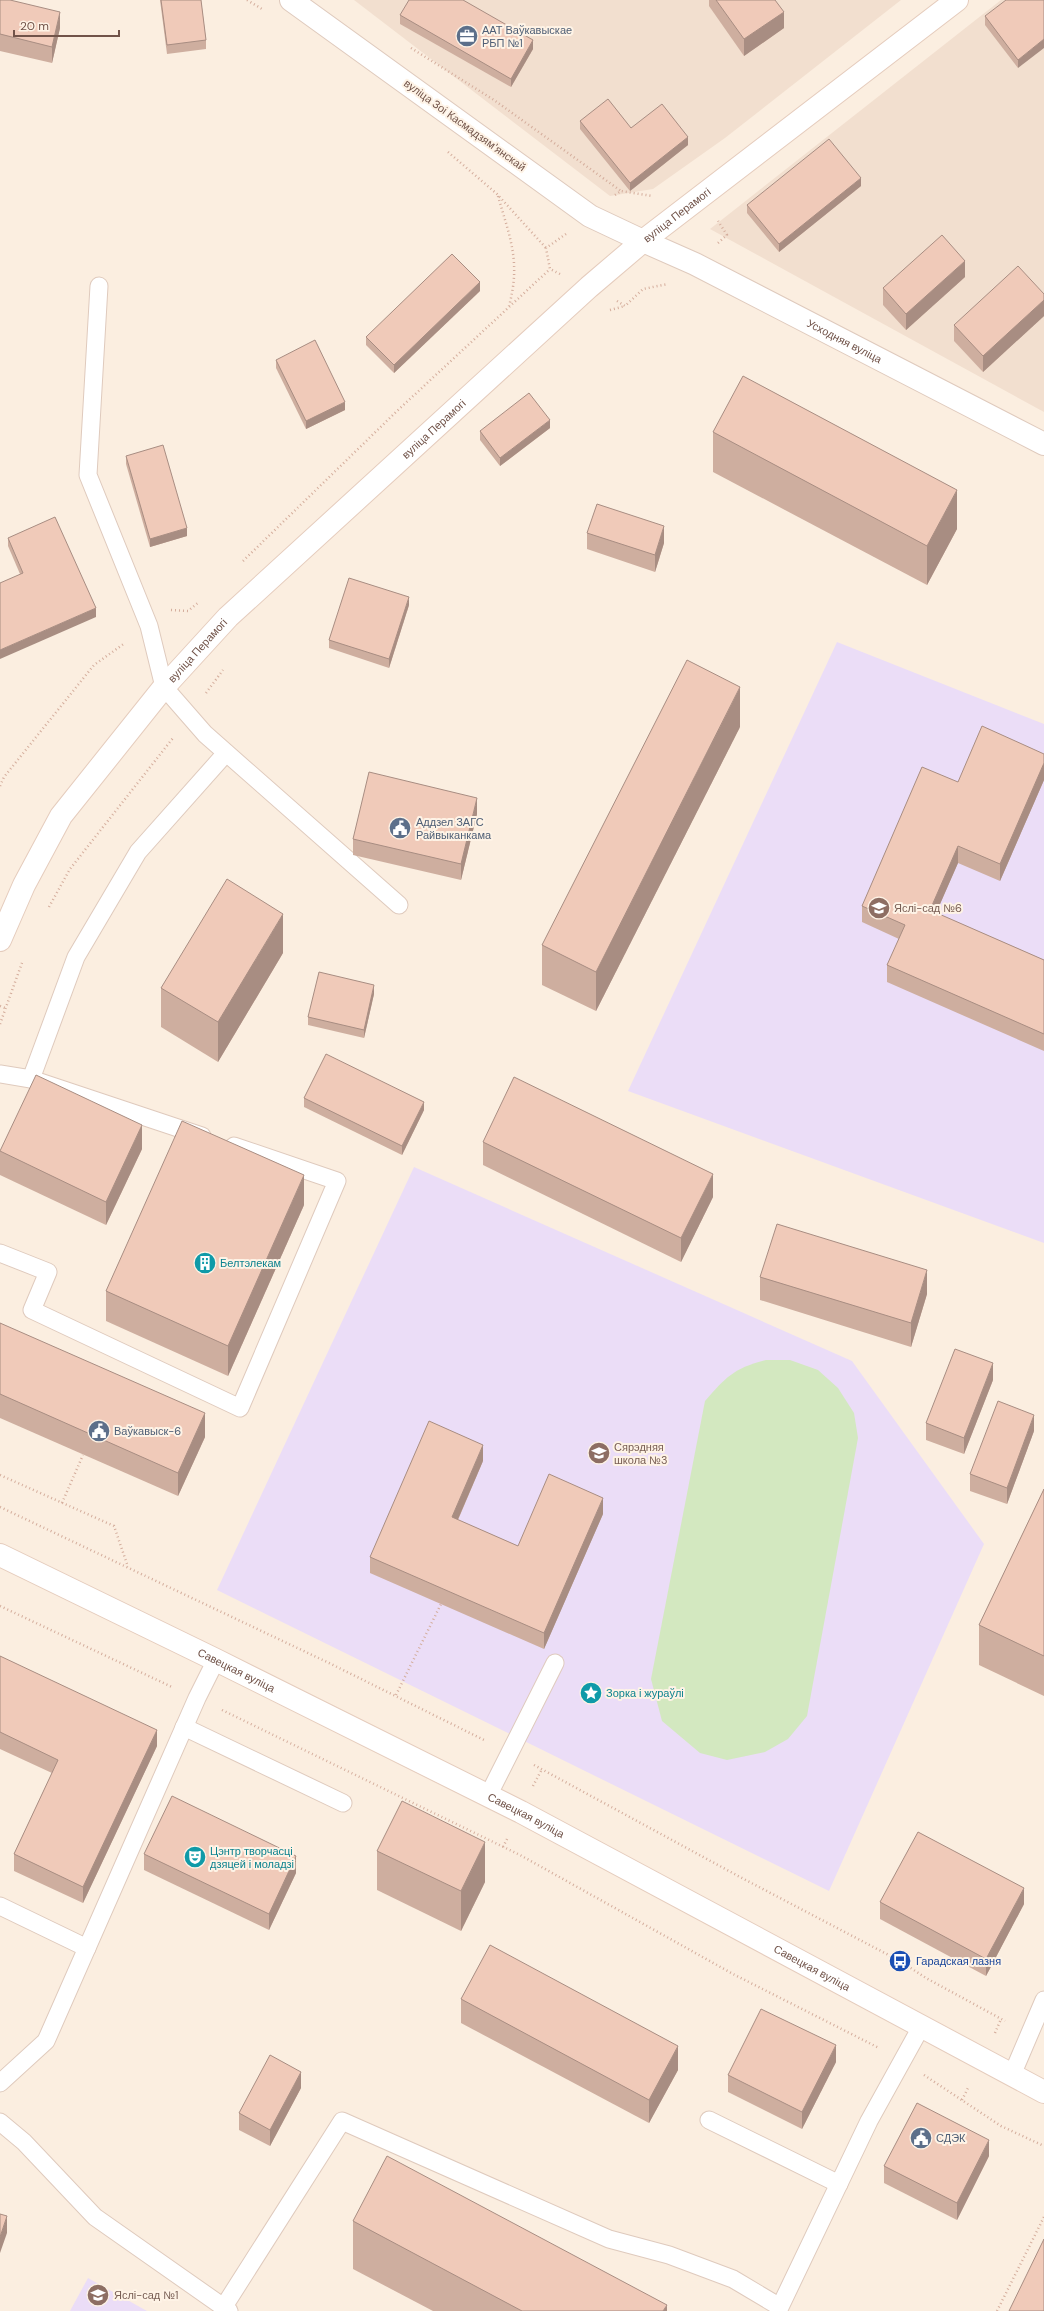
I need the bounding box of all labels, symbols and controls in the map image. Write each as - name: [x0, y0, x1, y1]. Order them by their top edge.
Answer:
- scale bar: [14, 12, 119, 38]
- text: 20 m: [20, 18, 49, 34]
- office icon: ААТ Ваўкавыскае РБП №1: [454, 23, 480, 49]
- place label: ААТ Ваўкавыскае РБП №1: [482, 23, 572, 50]
- street label: вуліца Зоі Касмадзямʼянскай: [401, 76, 529, 174]
- street label: вуліца Перамогі: [640, 185, 714, 245]
- street label: Усходняя вуліца: [805, 316, 885, 367]
- street label: вуліца Перамогі: [399, 396, 469, 462]
- street label: вуліца Перамогі: [165, 616, 230, 685]
- public building icon: Аддзел ЗАГС Райвыканкама: [387, 815, 413, 841]
- place label: Аддзел ЗАГС Райвыканкама: [416, 815, 492, 842]
- school or university icon: Яслі-сад №6: [866, 895, 892, 921]
- place label: Яслі-сад №6: [894, 901, 962, 915]
- building icon: Белтэлекам: [192, 1250, 218, 1276]
- place label: Белтэлекам: [220, 1256, 281, 1270]
- public building icon: Ваўкавыск-6: [86, 1418, 112, 1444]
- place label: Ваўкавыск-6: [114, 1424, 181, 1438]
- school or university icon: Сярэдняя школа №3: [586, 1440, 612, 1466]
- place label: Сярэдняя школа №3: [614, 1440, 667, 1467]
- street label: Савецкая вуліца: [195, 1645, 278, 1696]
- place icon: Зорка і жураўлі: [578, 1680, 604, 1706]
- place label: Зорка і жураўлі: [606, 1686, 684, 1700]
- street label: Савецкая вуліца: [485, 1790, 568, 1841]
- theatre icon: Цэнтр творчасці дзяцей і моладзі: [182, 1844, 208, 1870]
- place label: Цэнтр творчасці дзяцей і моладзі: [210, 1844, 294, 1871]
- street label: Савецкая вуліца: [771, 1942, 853, 1994]
- bus stop icon: Гарадская лазня: [887, 1948, 913, 1974]
- place label: Гарадская лазня: [916, 1954, 1001, 1968]
- public building icon: СДЭК: [908, 2125, 934, 2151]
- place label: СДЭК: [936, 2131, 966, 2145]
- school or university icon: Яслі-сад №1: [85, 2282, 111, 2308]
- place label: Яслі-сад №1: [114, 2288, 178, 2302]

